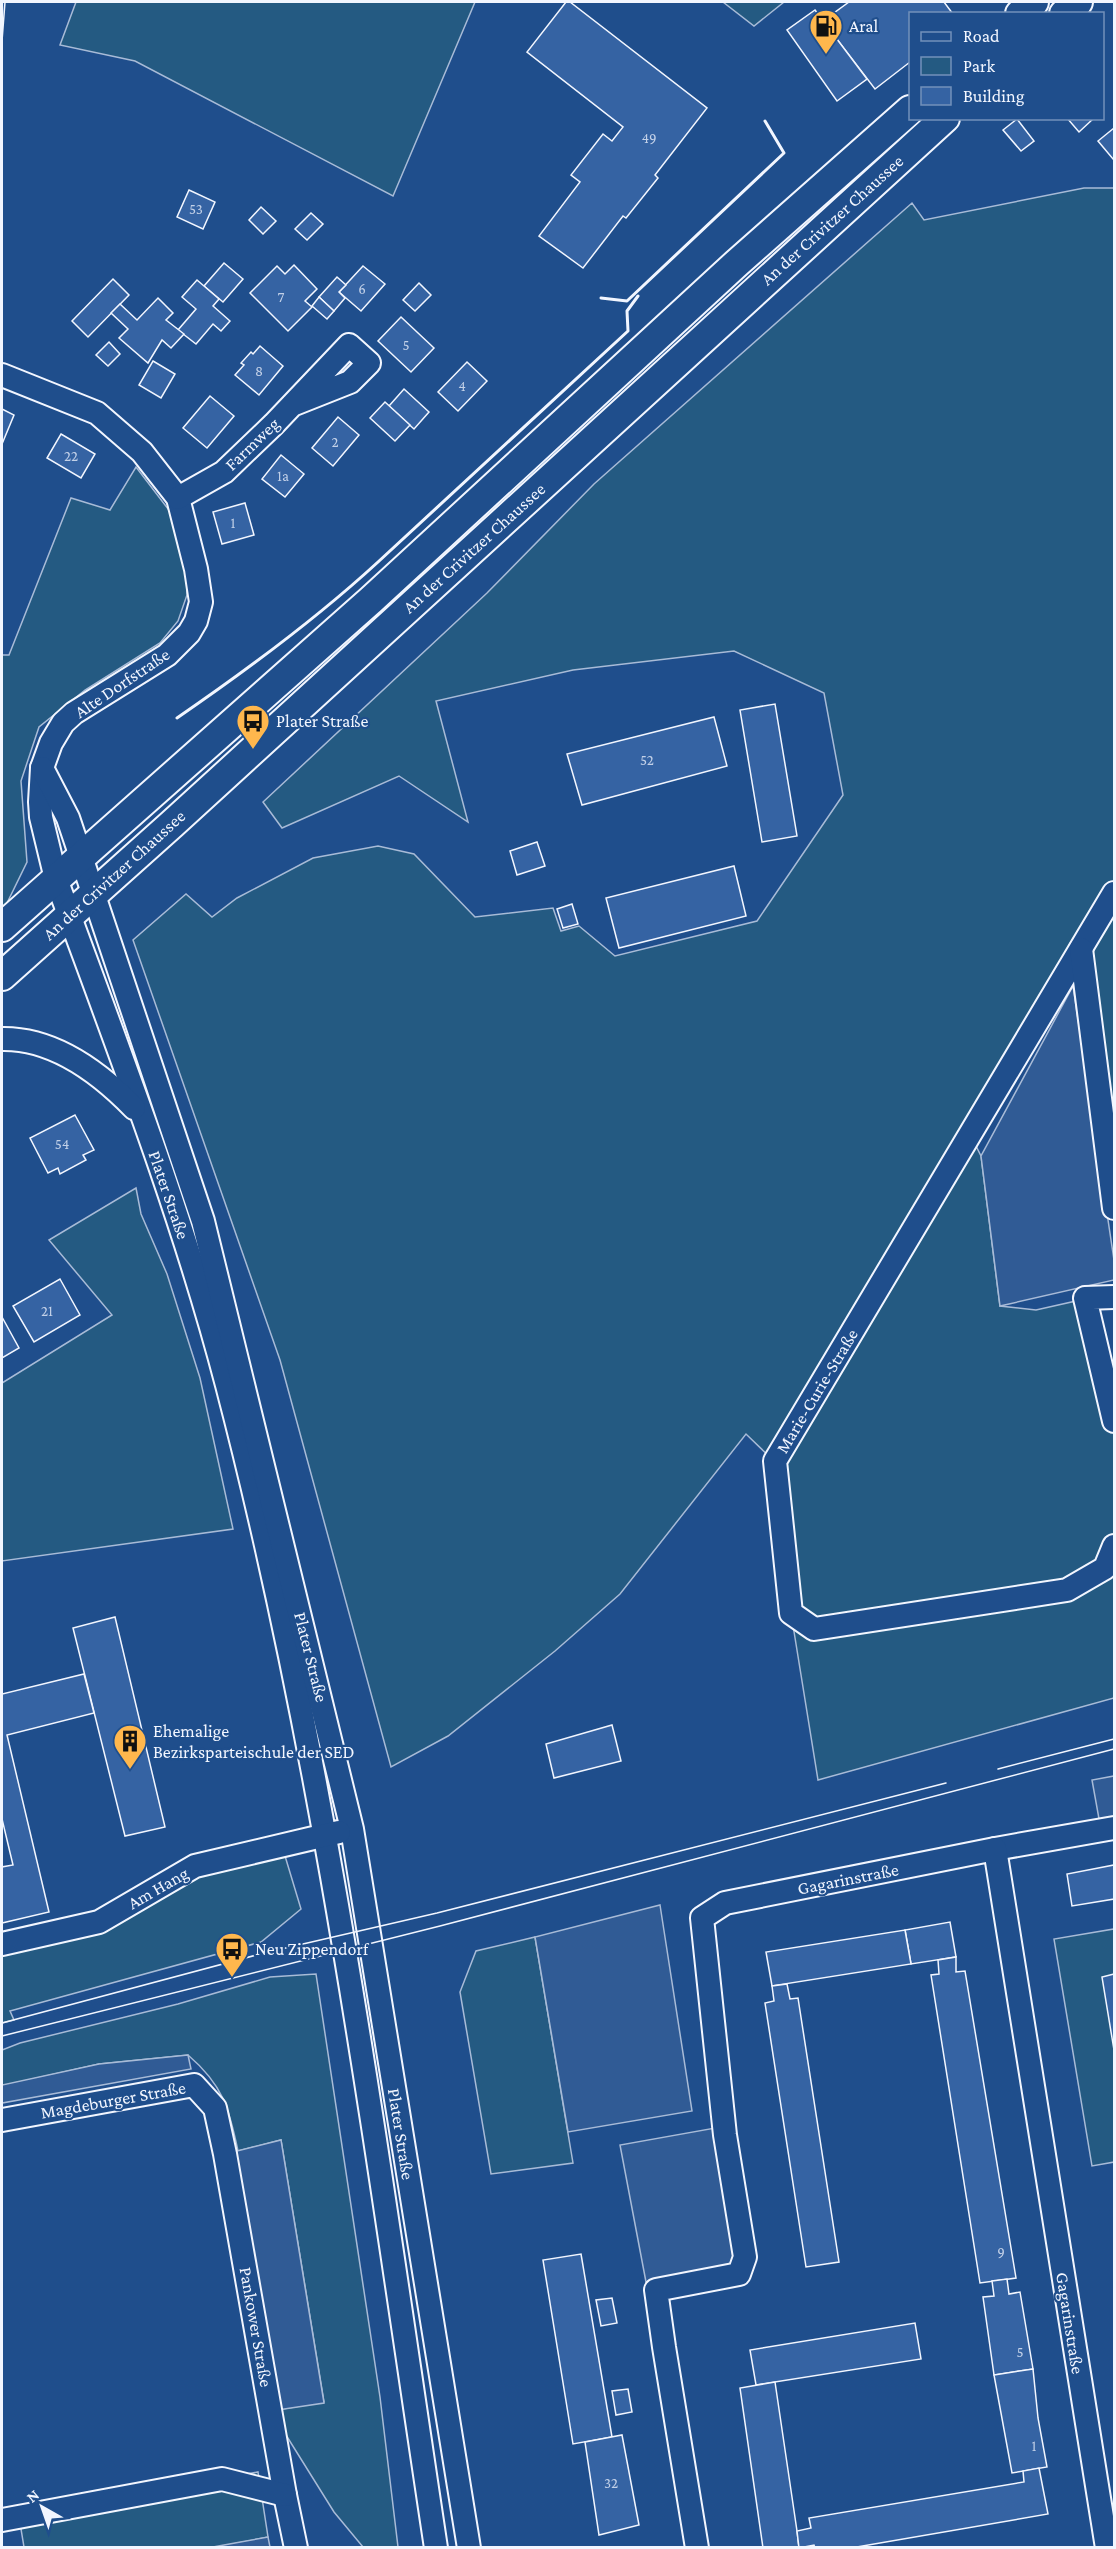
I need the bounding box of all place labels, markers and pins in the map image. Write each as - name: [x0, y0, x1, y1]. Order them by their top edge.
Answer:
- fuel station icon: Aral: [808, 8, 844, 55]
- place label: Aral: [849, 16, 879, 36]
- bus stop icon: Plater Straße: [235, 703, 271, 750]
- place label: Plater Straße: [276, 711, 368, 731]
- place label: Ehemalige Bezirksparteischule der SED: [153, 1721, 355, 1762]
- building icon: Ehemalige Bezirksparteischule der SED: [112, 1723, 148, 1770]
- bus stop icon: Neu Zippendorf: [214, 1931, 250, 1978]
- place label: Neu Zippendorf: [255, 1939, 370, 1959]

